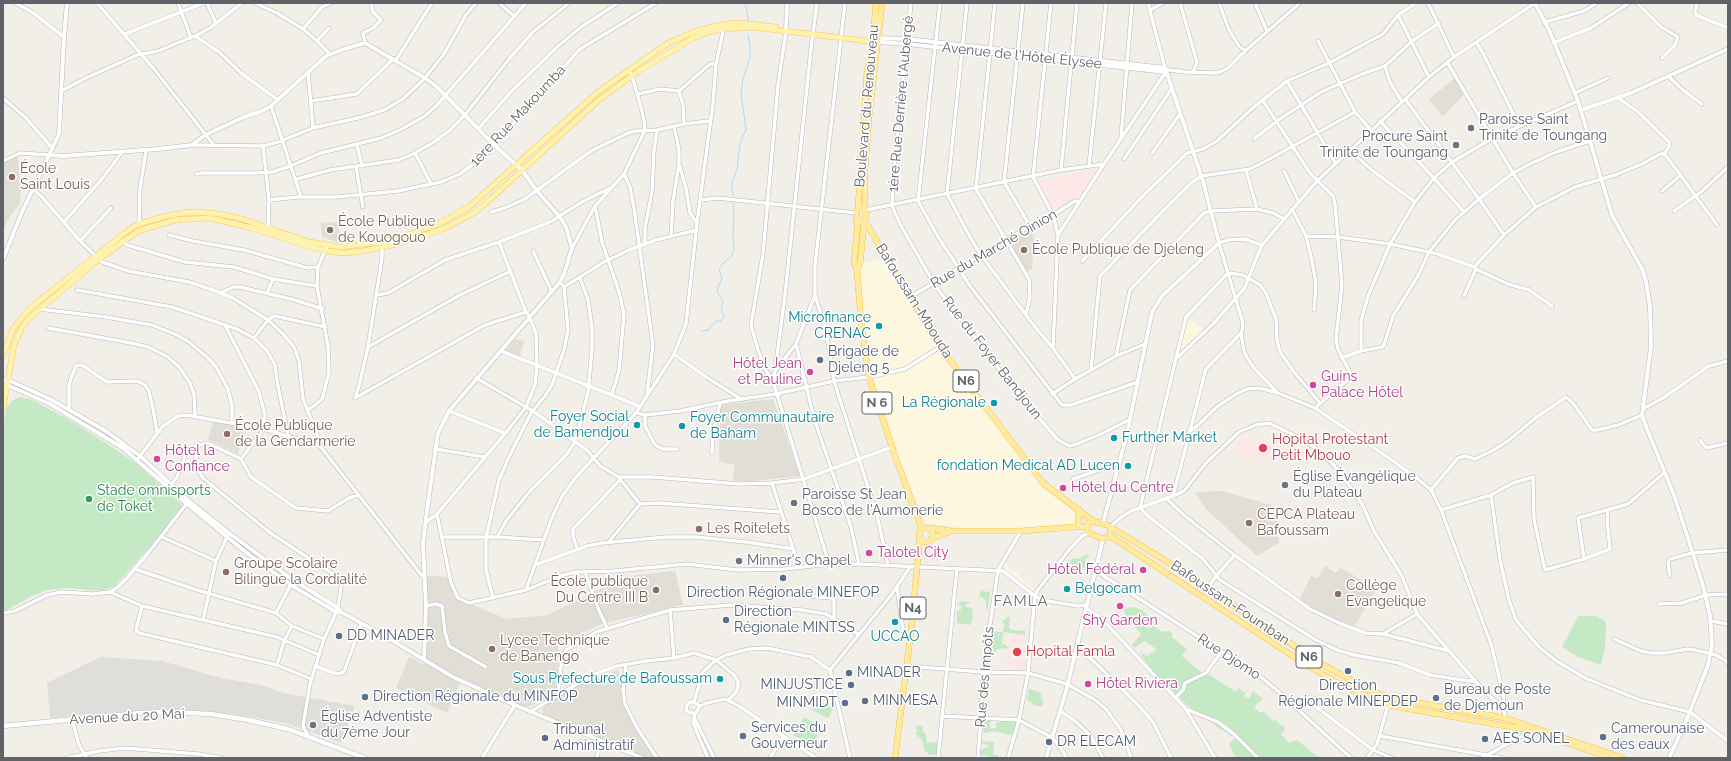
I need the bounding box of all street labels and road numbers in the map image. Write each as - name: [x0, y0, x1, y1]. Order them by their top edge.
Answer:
- street label: 1ère Rue Derrière l'Aubergé: [885, 15, 917, 193]
- street label: Boulevard du Renouveau: [852, 24, 882, 188]
- street label: Avenue de l'Hôtel Élysée: [941, 39, 1103, 73]
- street label: 1ère Rue Makoumba: [467, 62, 569, 170]
- street label: Rue du Marché Oinion: [928, 206, 1060, 292]
- street label: Bafoussam-Mbouda: [872, 241, 956, 361]
- street label: Rue du Foyer Bandjoun: [939, 293, 1045, 423]
- road number: N6: [953, 370, 979, 392]
- road number: N 6: [862, 392, 892, 414]
- street label: Bafoussam-Foumban: [1167, 557, 1293, 649]
- road number: N4: [900, 597, 926, 619]
- street label: Rue des Impôts: [972, 626, 998, 728]
- street label: Rue Djomo: [1194, 630, 1264, 684]
- road number: N6: [1296, 646, 1322, 668]
- street label: Avenue du 20 Mai: [69, 706, 185, 728]

